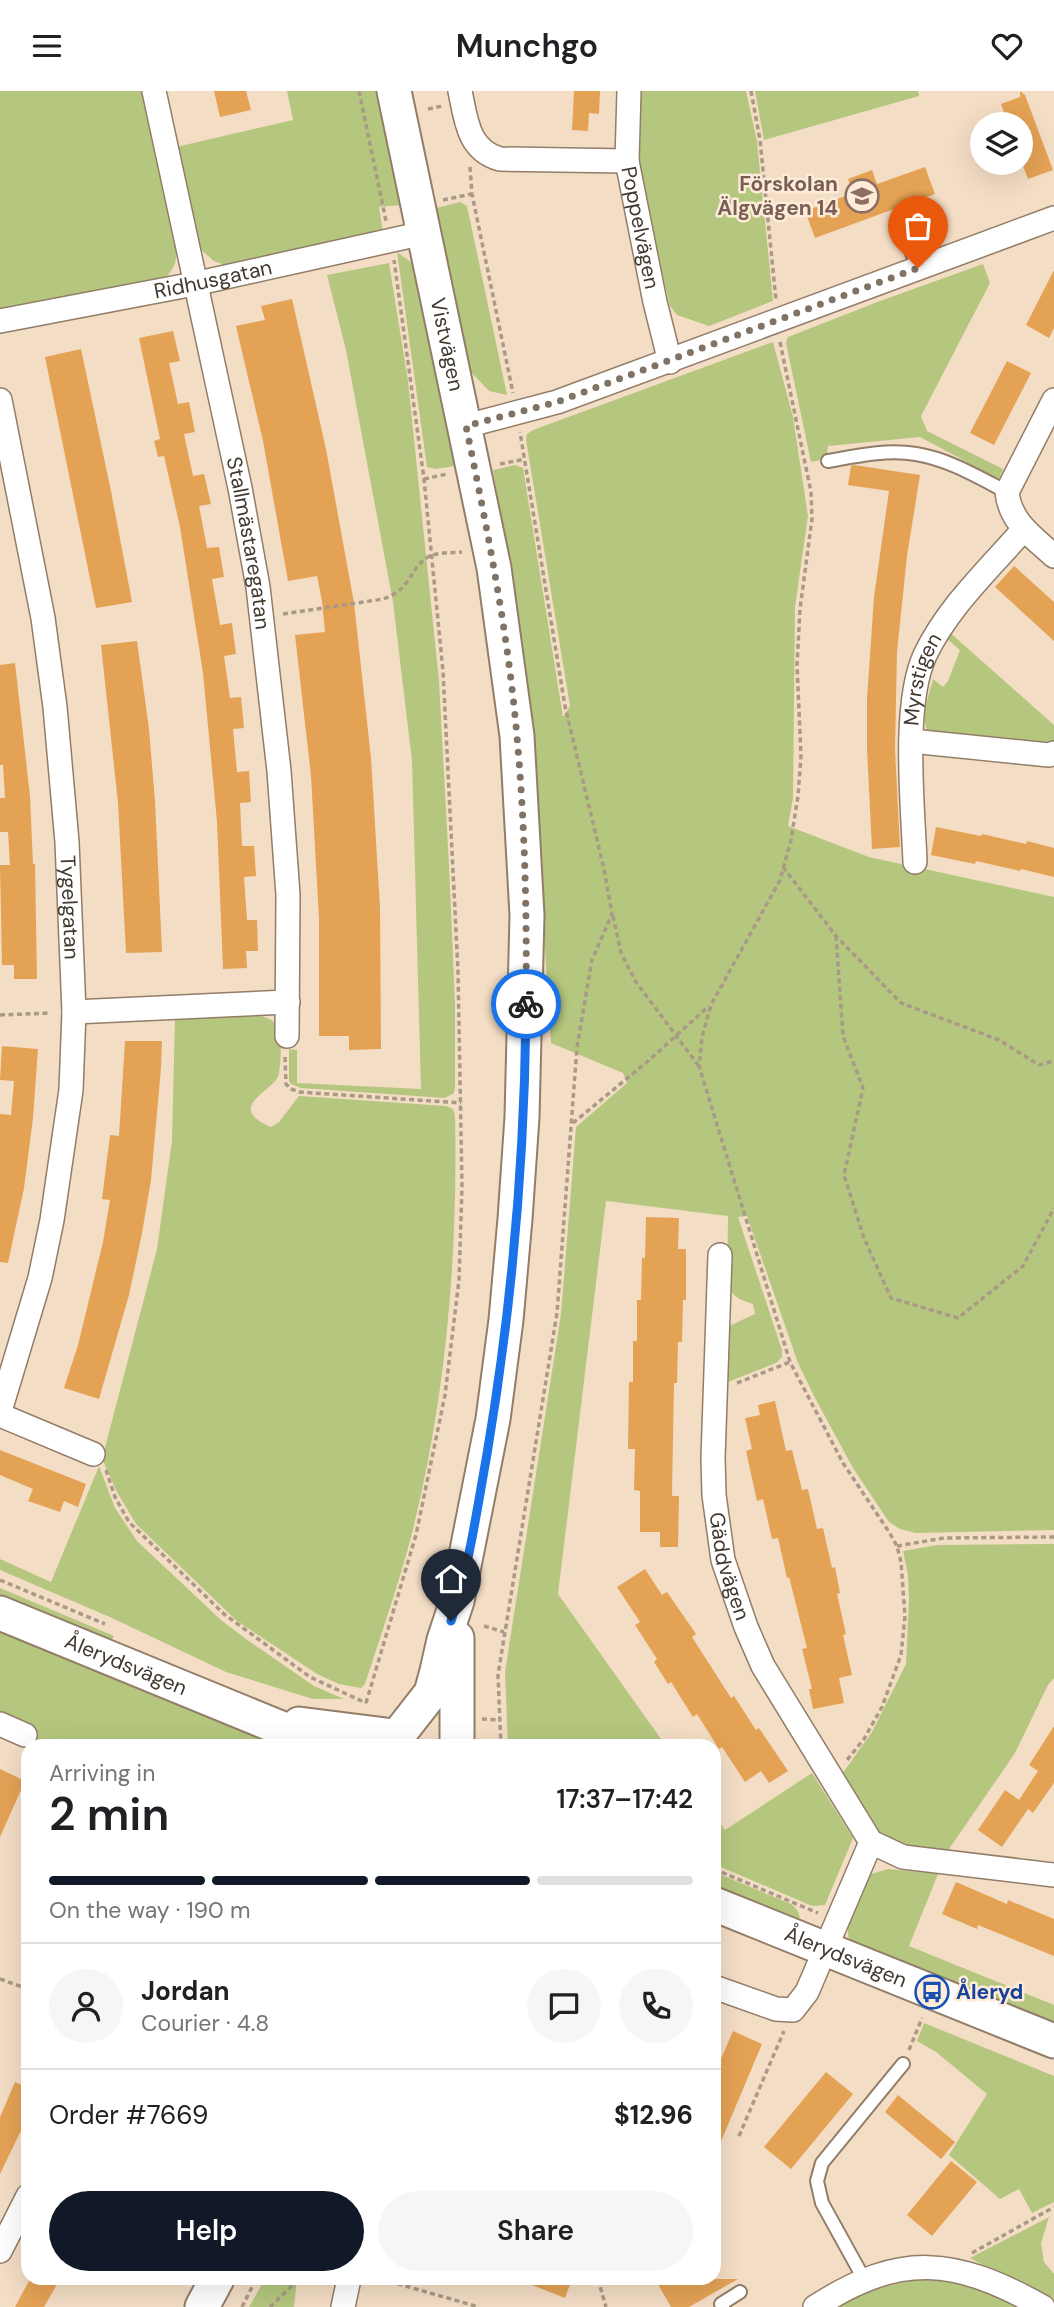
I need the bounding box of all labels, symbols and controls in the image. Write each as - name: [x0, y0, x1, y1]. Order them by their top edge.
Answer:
- text: Munchgo: [456, 25, 598, 67]
- icon: menu: [28, 27, 66, 65]
- icon: heart: [988, 27, 1026, 65]
- map controls: [970, 112, 1033, 175]
- button: layers: [970, 112, 1033, 175]
- street label: Poppelvägen: [614, 164, 666, 291]
- place label: Förskolan Älgvägen 14: [717, 170, 838, 222]
- school or university icon: Förskolan Älgvägen 14: [843, 177, 881, 215]
- pin: [888, 196, 948, 268]
- icon: bag: [899, 207, 937, 245]
- street label: Ridhusgatan: [152, 253, 275, 305]
- street label: Vistvägen: [424, 295, 471, 394]
- street label: Stallmästaregatan: [220, 454, 277, 631]
- street label: Myrstigen: [897, 628, 948, 727]
- street label: Tygelgatan: [54, 855, 86, 960]
- courier: [491, 969, 561, 1039]
- icon: bike: [507, 985, 545, 1023]
- street label: Gäddvägen: [703, 1510, 757, 1624]
- pin: [421, 1549, 481, 1621]
- icon: home: [432, 1560, 470, 1598]
- street label: Ålerydsvägen: [61, 1627, 191, 1702]
- text: Arriving in: [49, 1758, 155, 1788]
- text: 17:37–17:42: [556, 1782, 693, 1816]
- text: 2 min: [49, 1784, 169, 1844]
- text: On the way · 190 m: [49, 1895, 250, 1925]
- street label: Ålerydsvägen: [780, 1920, 911, 1994]
- button: person: [49, 1969, 123, 2043]
- button: chat: [527, 1969, 601, 2043]
- button: phone: [619, 1969, 693, 2043]
- bus stop icon: Åleryd: [913, 1973, 951, 2011]
- text: Jordan: [141, 1974, 230, 2008]
- place label: Åleryd: [956, 1977, 1023, 2006]
- text: Courier · 4.8: [141, 2008, 269, 2038]
- text: Order #7669: [49, 2098, 208, 2132]
- text: $12.96: [614, 2098, 693, 2132]
- button: Help: [49, 2191, 364, 2271]
- button: Share: [378, 2191, 693, 2271]

